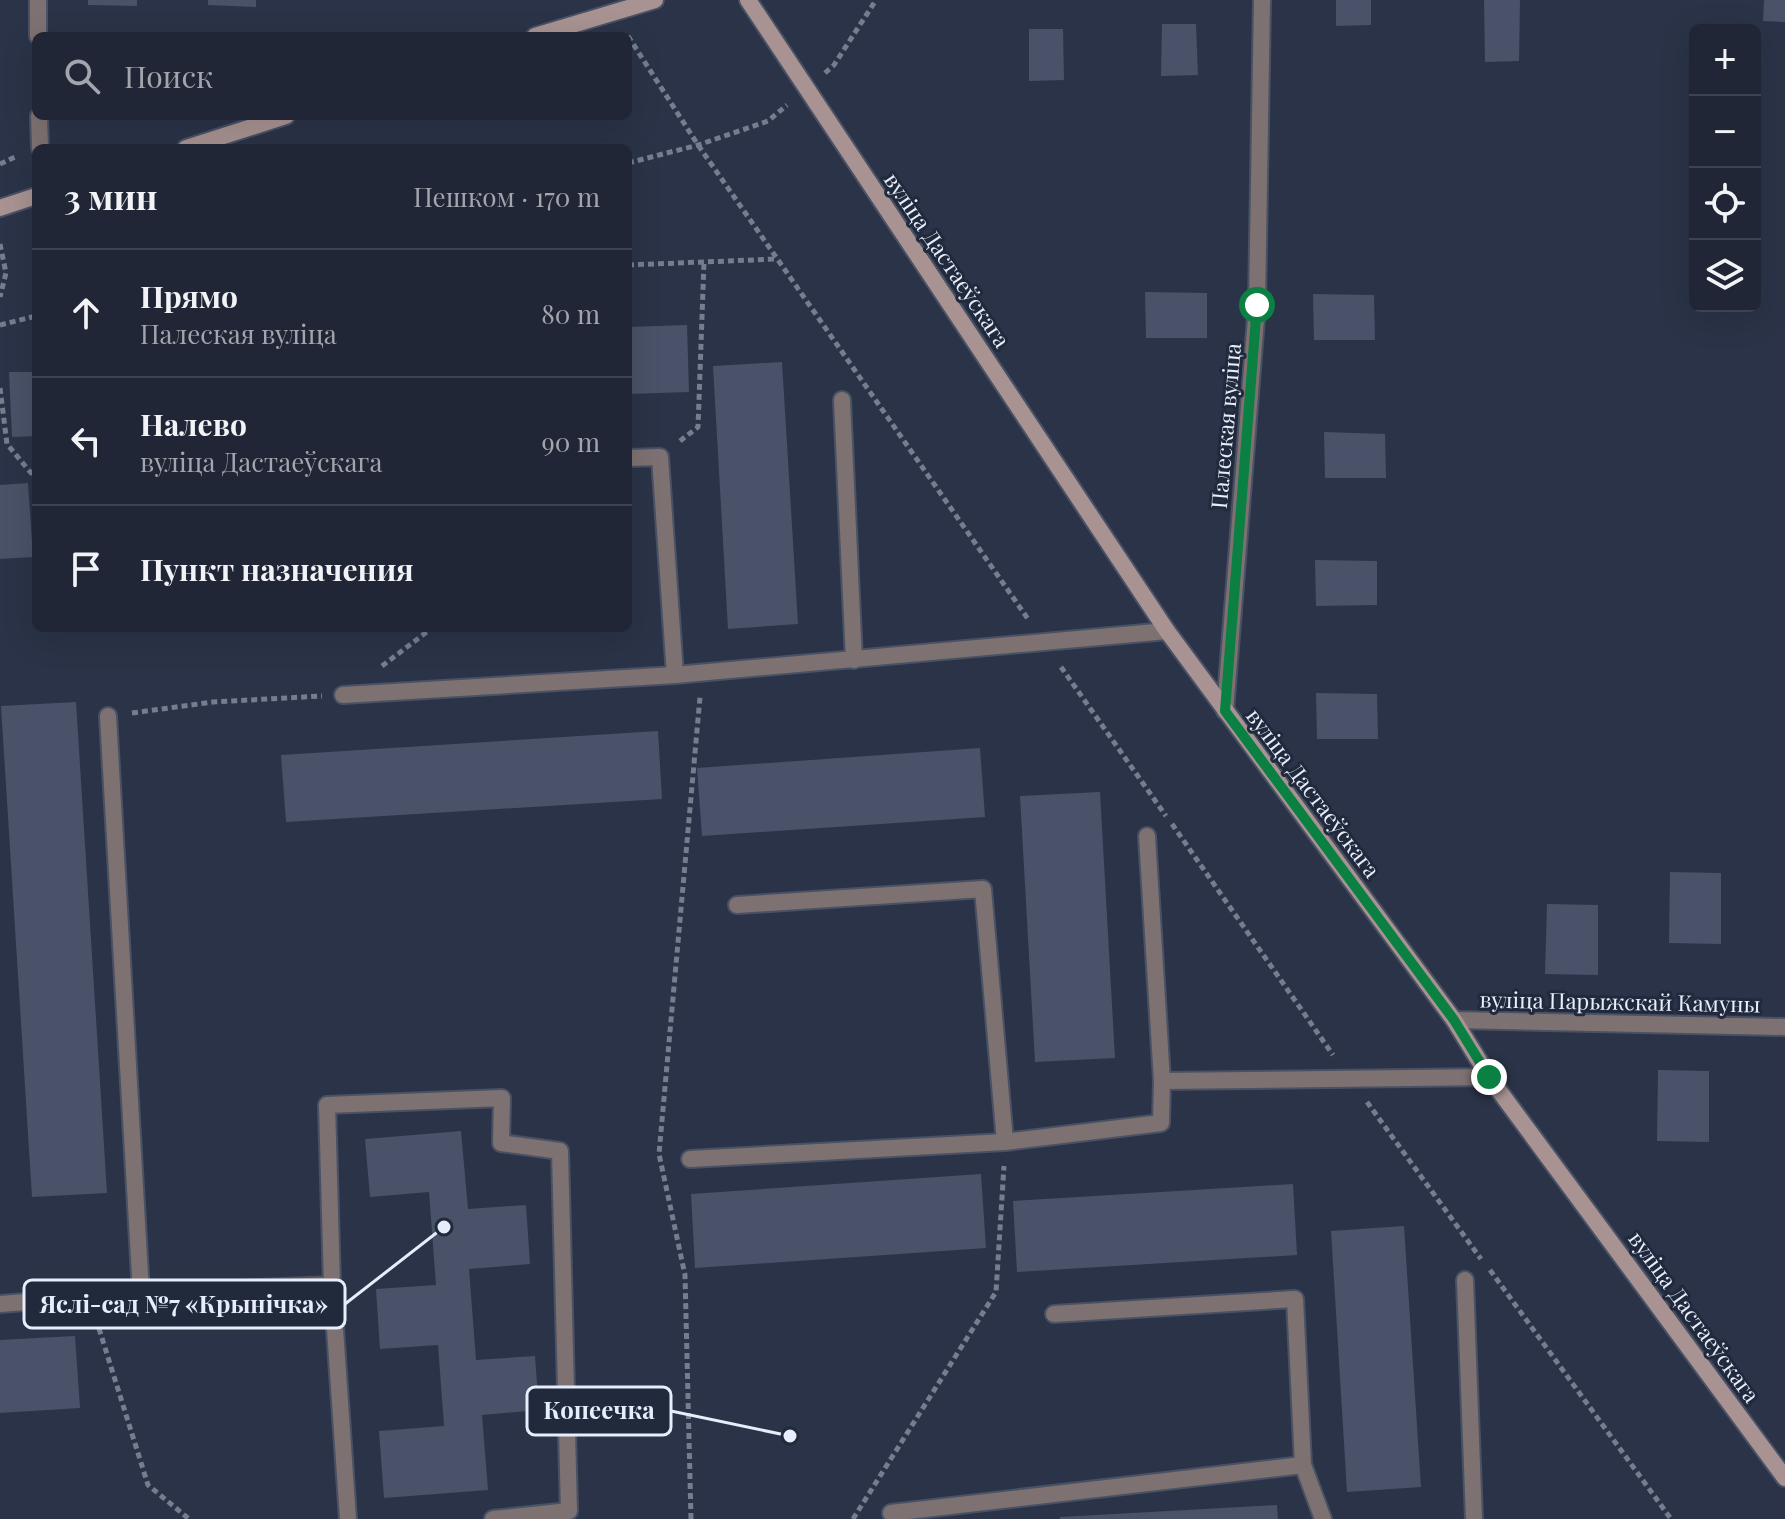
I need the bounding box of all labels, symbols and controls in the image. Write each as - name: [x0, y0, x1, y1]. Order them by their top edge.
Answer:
- map controls: [1689, 24, 1761, 312]
- button: +: [1689, 24, 1761, 96]
- search box: [32, 32, 632, 120]
- icon: search: [60, 54, 104, 98]
- text: Поиск: [124, 56, 213, 96]
- button: −: [1689, 96, 1761, 168]
- street label: вуліца Дастаеўскага: [878, 166, 1018, 353]
- button: locate: [1689, 168, 1761, 240]
- text: 3 мин: [64, 173, 158, 219]
- text: Пешком · 170 m: [413, 179, 600, 214]
- button: layers: [1689, 240, 1761, 312]
- text: Прямо: [140, 276, 238, 316]
- route start: [1239, 287, 1275, 323]
- icon: ahead: [64, 291, 108, 335]
- text: 80 m: [541, 296, 600, 331]
- text: Палеская вуліца: [140, 316, 337, 351]
- street label: Палеская вуліца: [1203, 342, 1247, 510]
- text: Налево: [140, 404, 247, 444]
- icon: left: [64, 419, 108, 463]
- text: 90 m: [542, 424, 600, 459]
- text: вуліца Дастаеўскага: [140, 444, 382, 479]
- icon: arrive: [64, 547, 108, 591]
- text: Пункт назначения: [140, 549, 414, 589]
- street label: вуліца Дастаеўскага: [1240, 701, 1388, 883]
- street label: вуліца Парыжскай Камуны: [1479, 984, 1761, 1018]
- route end: [1471, 1059, 1507, 1095]
- street label: вуліца Дастаеўскага: [1622, 1225, 1767, 1408]
- callout: Яслі-сад №7 «Крынічка»: [24, 1280, 345, 1328]
- text: Яслі-сад №7 «Крынічка»: [39, 1287, 328, 1319]
- callout: Копеечка: [527, 1387, 671, 1435]
- text: Копеечка: [543, 1393, 655, 1425]

